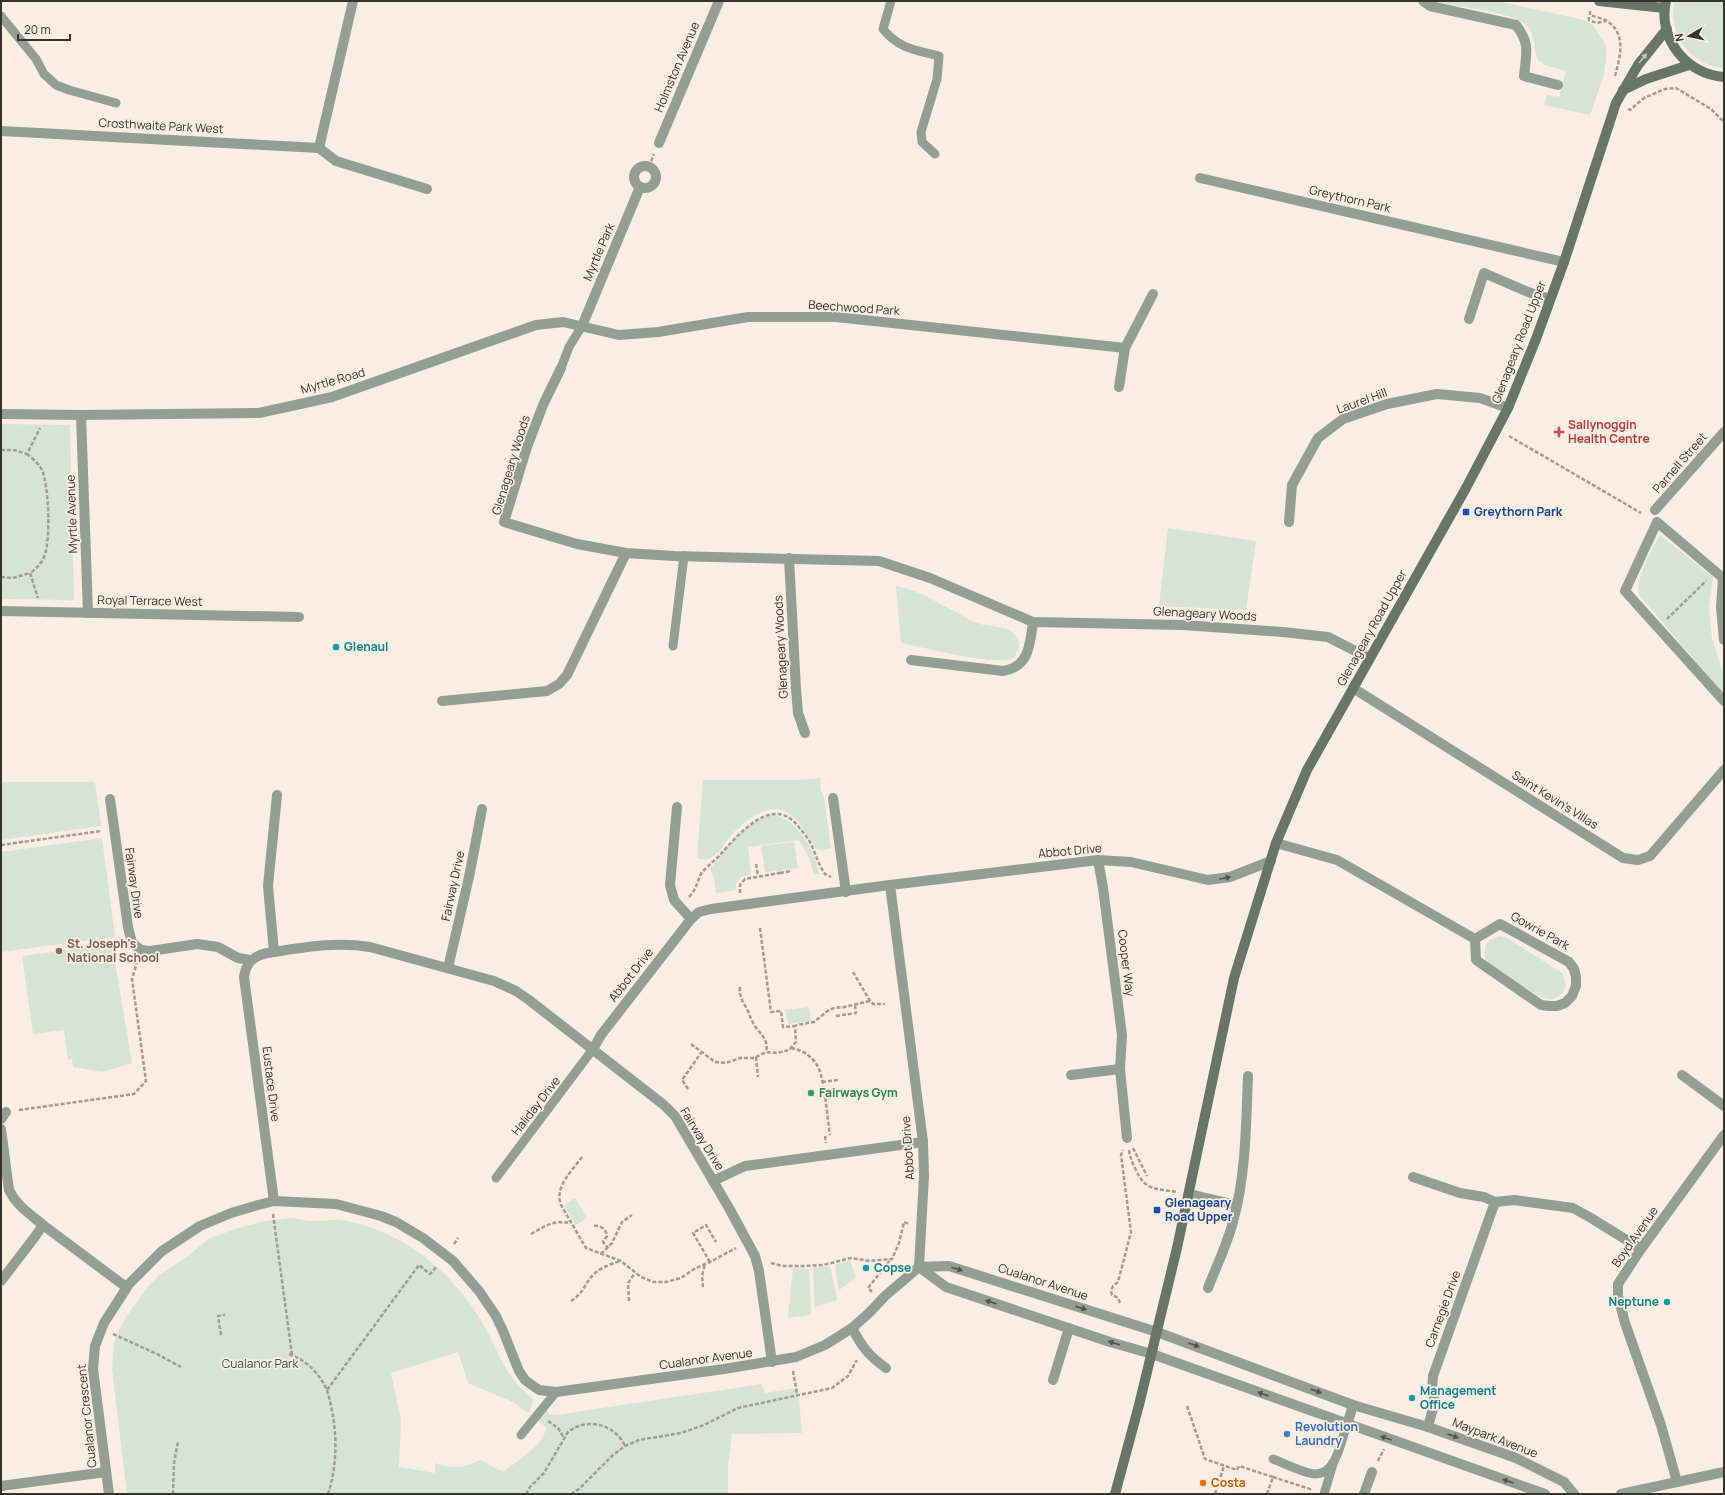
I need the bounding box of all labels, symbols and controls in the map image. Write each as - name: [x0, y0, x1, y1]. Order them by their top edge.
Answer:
- scale bar: [18, 16, 70, 42]
- north arrow: [1669, 16, 1709, 56]
- street label: Holmston Avenue: [650, 19, 703, 115]
- text: 20 m: [24, 21, 51, 38]
- text: N: [1671, 32, 1687, 43]
- one-way arrow: [1639, 53, 1648, 64]
- street label: Crosthwaite Park West: [98, 114, 224, 137]
- street label: Greythorn Park: [1308, 181, 1394, 216]
- street label: Myrtle Park: [579, 219, 619, 284]
- street label: Glenageary Road Upper: [1487, 277, 1550, 406]
- street label: Beechwood Park: [808, 296, 901, 319]
- street label: Myrtle Road: [299, 363, 367, 398]
- street label: Laurel Hill: [1334, 383, 1390, 418]
- street label: Glenageary Woods: [487, 413, 534, 517]
- place label: Sallynoggin Health Centre: [1568, 416, 1650, 447]
- marker: Sallynoggin Health Centre: [1553, 426, 1565, 438]
- street label: Parnell Street: [1649, 429, 1711, 497]
- street label: Myrtle Avenue: [62, 474, 81, 554]
- place label: Greythorn Park: [1474, 503, 1563, 520]
- marker: Greythorn Park: [1461, 507, 1471, 517]
- street label: Glenageary Road Upper: [1333, 566, 1411, 689]
- street label: Royal Terrace West: [97, 591, 203, 610]
- street label: Glenageary Woods: [769, 595, 792, 699]
- street label: Glenageary Woods: [1153, 602, 1257, 625]
- place label: Glenaul: [344, 638, 388, 655]
- marker: Glenaul: [331, 642, 341, 652]
- street label: Saint Kevin's Villas: [1509, 766, 1602, 833]
- street label: Abbot Drive: [1037, 839, 1103, 862]
- street label: Fairway Drive: [121, 846, 148, 920]
- street label: Fairway Drive: [437, 849, 468, 923]
- one-way arrow: [1219, 874, 1231, 880]
- street label: Gowrie Park: [1508, 907, 1574, 954]
- street label: Cooper Way: [1114, 929, 1139, 998]
- place label: St. Joseph's National School: [67, 935, 159, 966]
- street label: Abbot Drive: [604, 944, 657, 1005]
- marker: St. Joseph's National School: [54, 946, 64, 956]
- street label: Eustace Drive: [258, 1045, 285, 1123]
- street label: Haliday Drive: [507, 1073, 564, 1139]
- place label: Fairways Gym: [819, 1084, 898, 1101]
- marker: Fairways Gym: [806, 1088, 816, 1098]
- street label: Fairway Drive: [676, 1104, 729, 1174]
- street label: Abbot Drive: [897, 1115, 918, 1181]
- place label: Glenageary Road Upper: [1165, 1194, 1233, 1225]
- street label: Boyd Avenue: [1607, 1203, 1662, 1271]
- marker: Glenageary Road Upper: [1152, 1205, 1162, 1215]
- place label: Copse: [874, 1259, 911, 1276]
- street label: Cualanor Avenue: [996, 1259, 1090, 1304]
- marker: Copse: [861, 1263, 871, 1273]
- one-way arrow: [952, 1266, 964, 1272]
- street label: Carnegie Drive: [1421, 1268, 1464, 1350]
- place label: Neptune: [1609, 1293, 1659, 1310]
- marker: Neptune: [1662, 1297, 1672, 1307]
- one-way arrow: [985, 1299, 997, 1305]
- one-way arrow: [1076, 1305, 1088, 1311]
- one-way arrow: [1108, 1340, 1120, 1346]
- one-way arrow: [1188, 1343, 1200, 1349]
- street label: Cualanor Avenue: [658, 1344, 754, 1373]
- park label: Cualanor Park: [222, 1355, 299, 1372]
- street label: Cualanor Crescent: [73, 1363, 100, 1469]
- place label: Management Office: [1420, 1382, 1496, 1413]
- one-way arrow: [1310, 1388, 1322, 1394]
- one-way arrow: [1257, 1391, 1269, 1397]
- marker: Management Office: [1407, 1393, 1417, 1403]
- street label: Maypark Avenue: [1450, 1413, 1540, 1462]
- place label: Revolution Laundry: [1295, 1418, 1358, 1449]
- marker: Revolution Laundry: [1282, 1429, 1292, 1439]
- one-way arrow: [1447, 1433, 1459, 1439]
- one-way arrow: [1379, 1435, 1391, 1441]
- place label: Costa: [1211, 1474, 1246, 1491]
- one-way arrow: [1502, 1477, 1514, 1483]
- marker: Costa: [1198, 1478, 1208, 1488]

